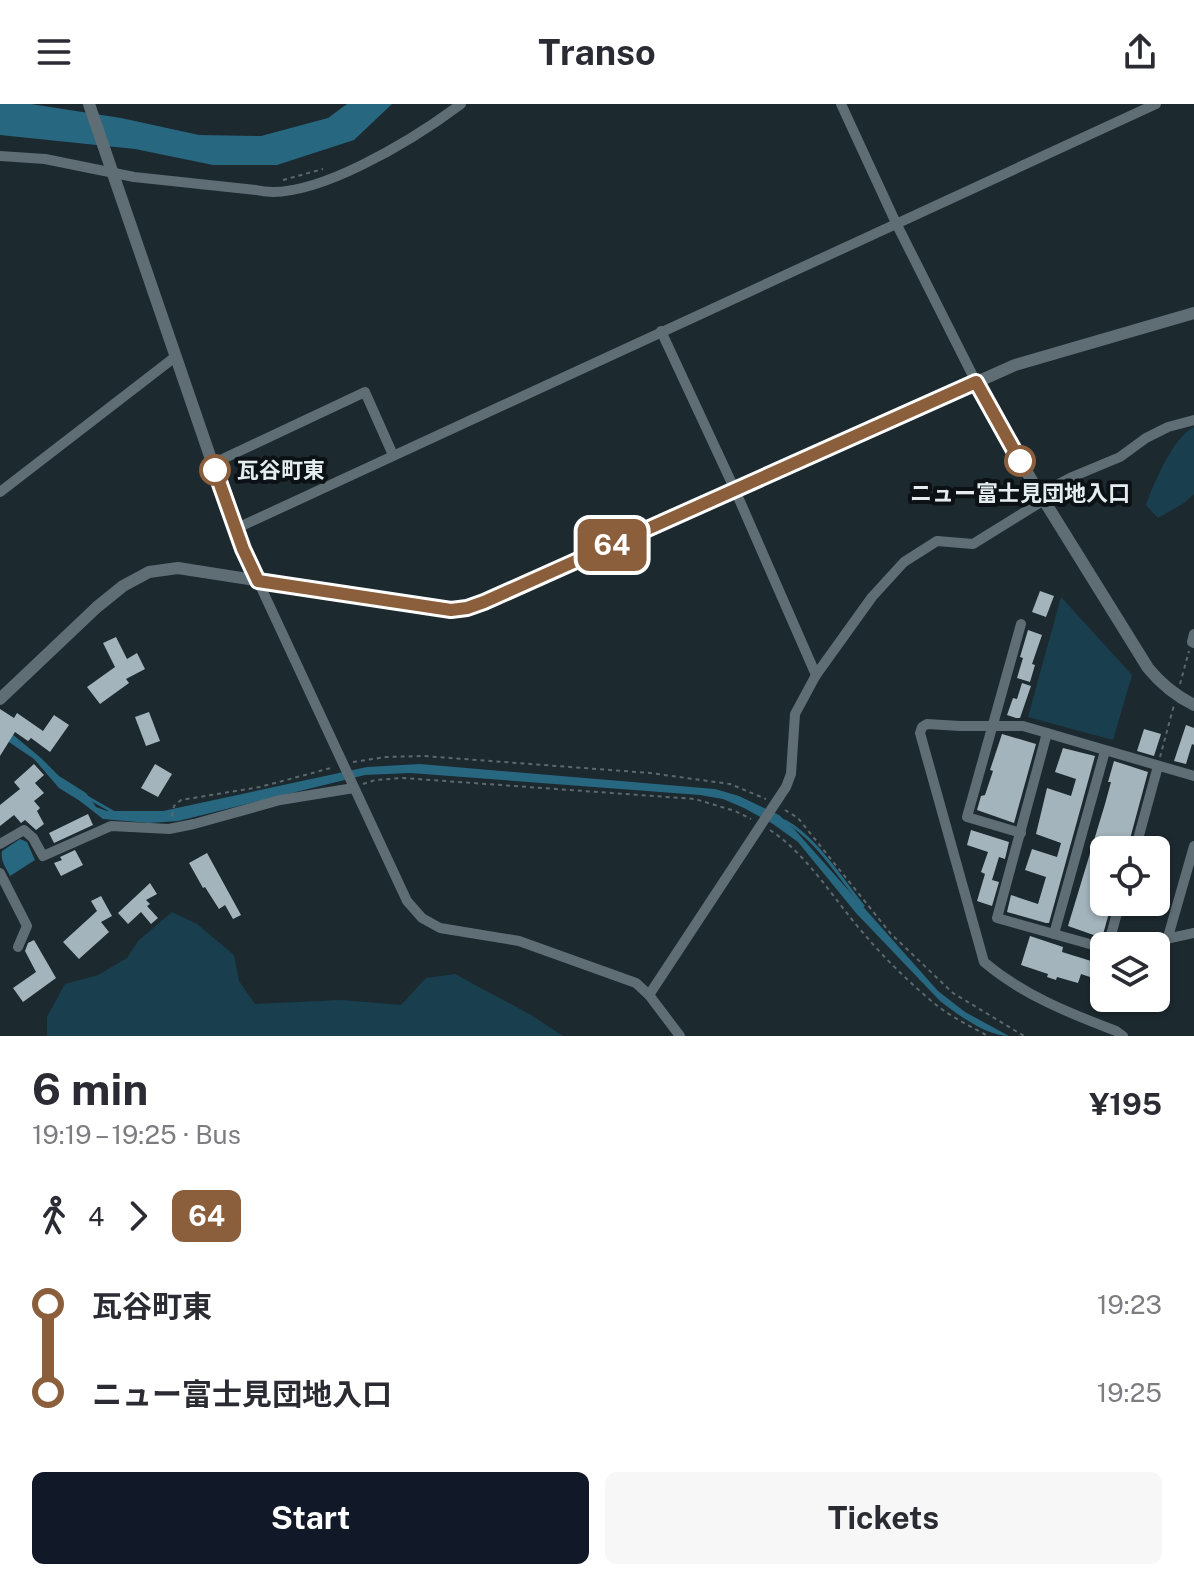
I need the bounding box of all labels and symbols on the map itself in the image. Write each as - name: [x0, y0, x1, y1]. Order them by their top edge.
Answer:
- marker: ニュー富士見団地入口: [1005, 446, 1035, 476]
- marker: 瓦谷町東: [200, 455, 230, 485]
- place label: 瓦谷町東: [237, 457, 325, 483]
- place label: ニュー富士見団地入口: [910, 480, 1130, 506]
- line badge: 64: [576, 519, 648, 571]

